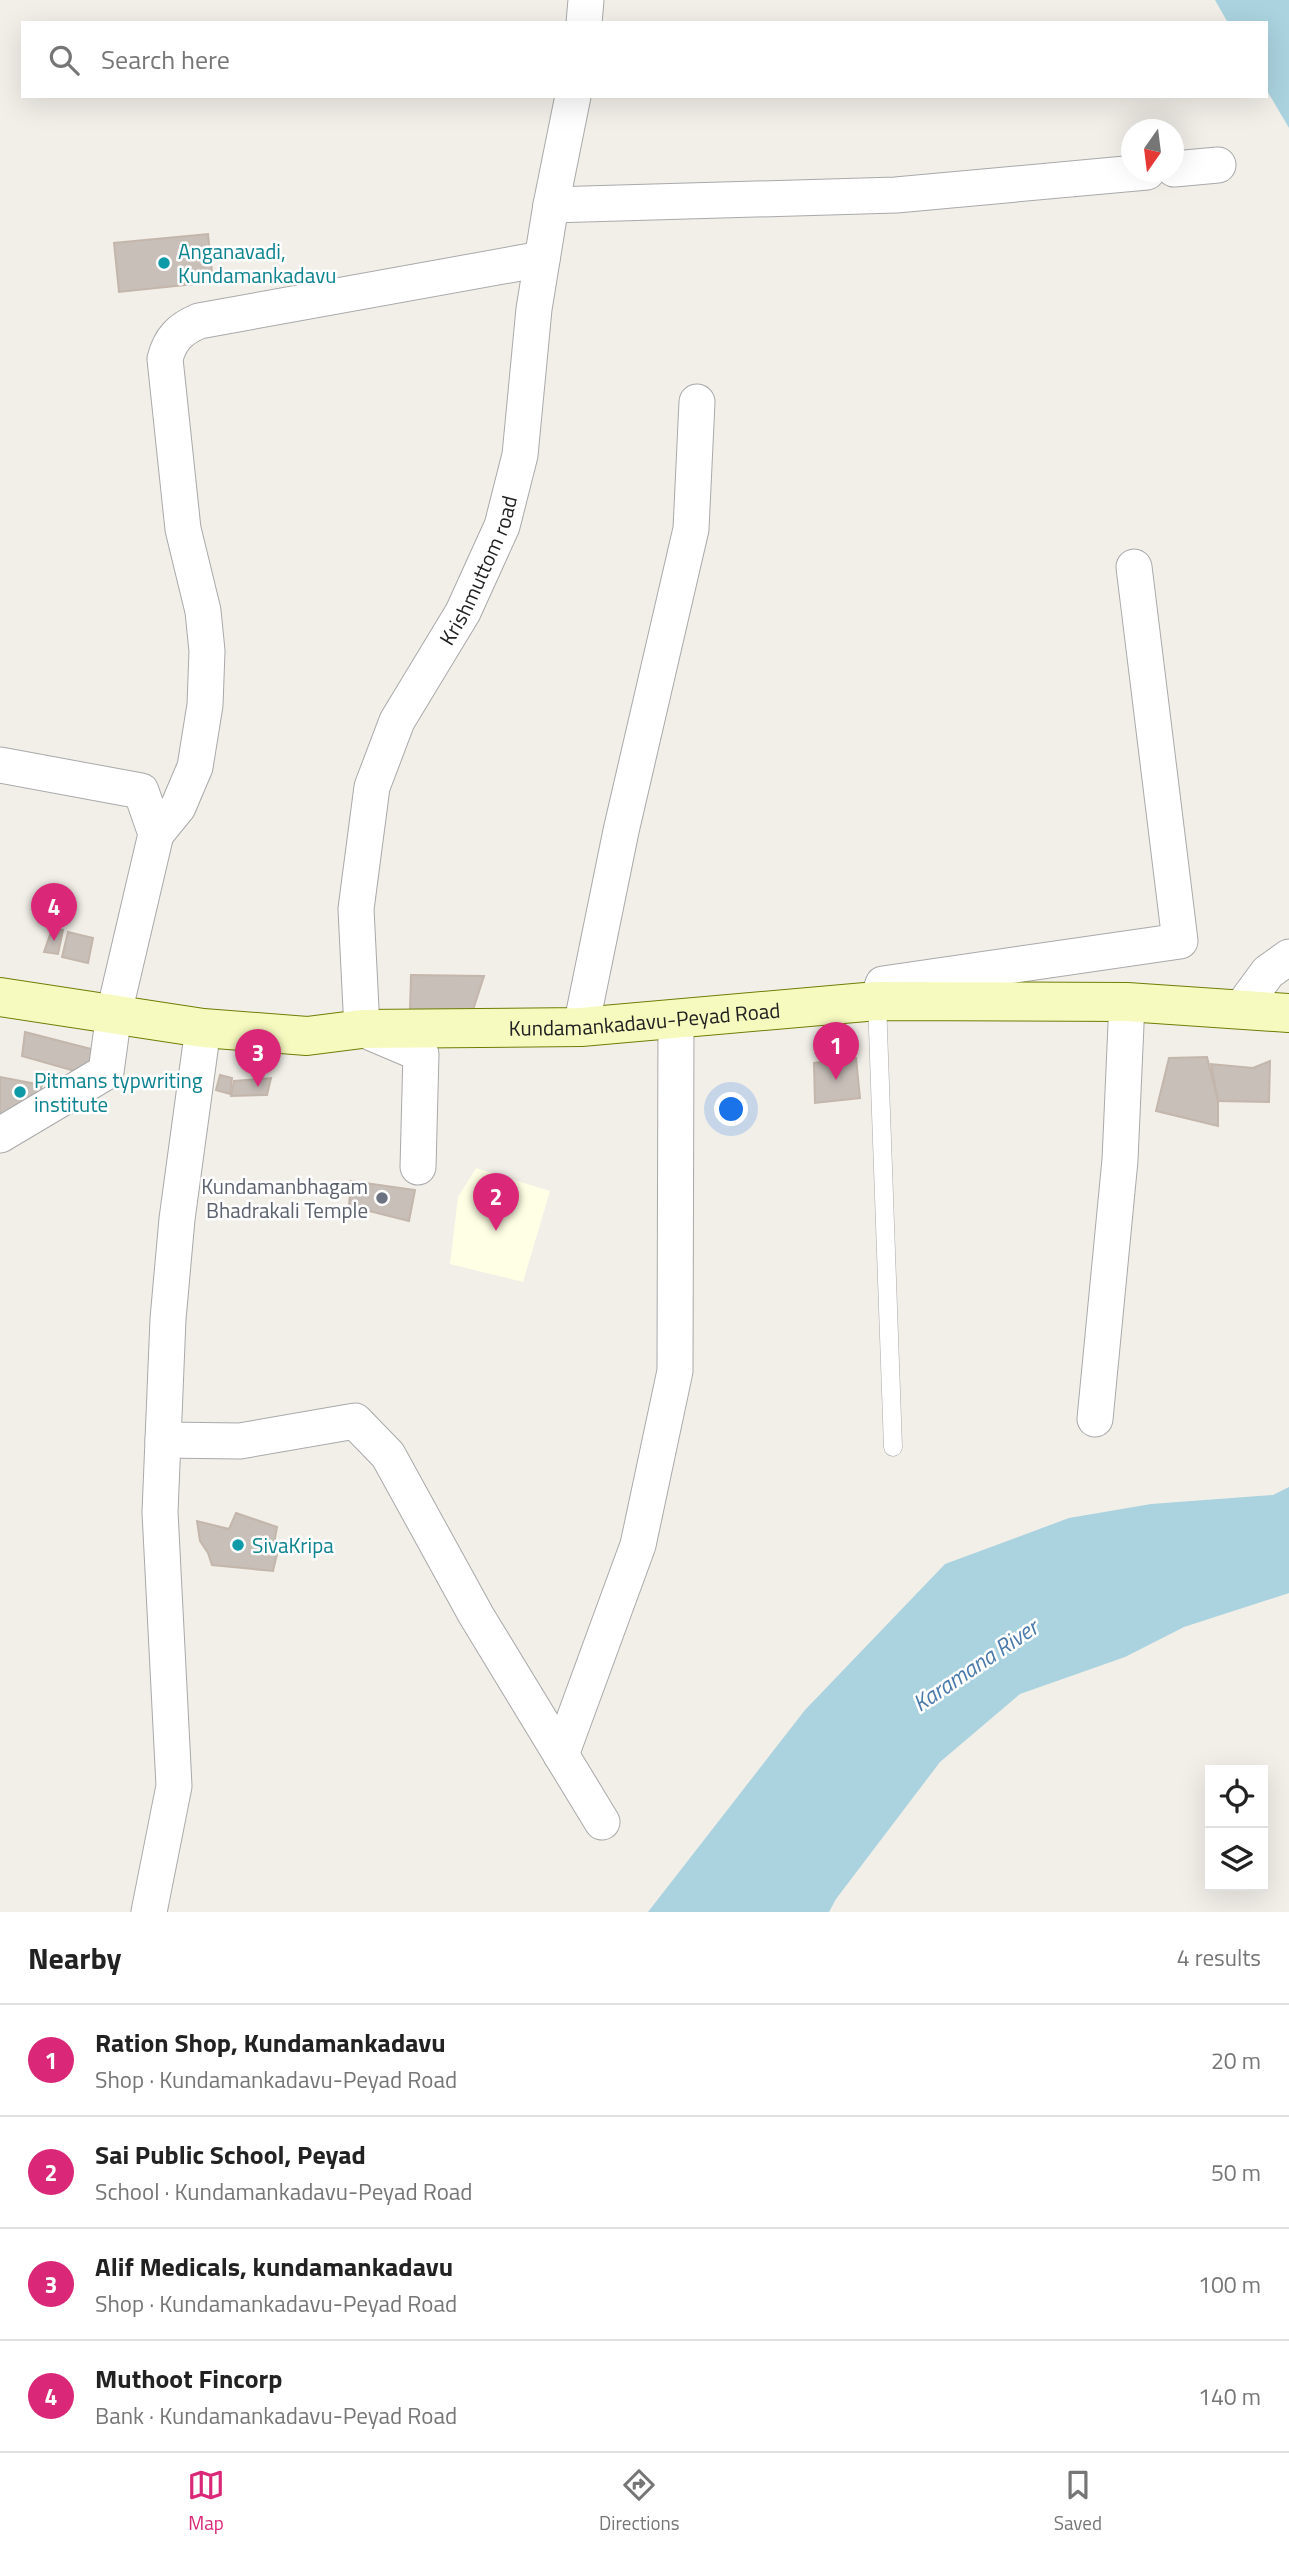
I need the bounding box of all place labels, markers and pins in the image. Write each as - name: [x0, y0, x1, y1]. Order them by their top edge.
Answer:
- place label: Anganavadi, Kundamankadavu: [178, 235, 336, 291]
- marker: Anganavadi, Kundamankadavu: [156, 255, 172, 271]
- pin: 4: [31, 883, 77, 941]
- pin: 1: [813, 1022, 859, 1080]
- pin: 3: [235, 1029, 281, 1087]
- place label: Pitmans typwriting institute: [34, 1064, 203, 1120]
- marker: Pitmans typwriting institute: [12, 1084, 28, 1100]
- place label: Kundamanbhagam Bhadrakali Temple: [201, 1170, 368, 1226]
- pin: 2: [473, 1173, 519, 1231]
- marker: Kundamanbhagam Bhadrakali Temple: [374, 1190, 390, 1206]
- place label: SivaKripa: [252, 1529, 334, 1561]
- marker: SivaKripa: [230, 1537, 246, 1553]

